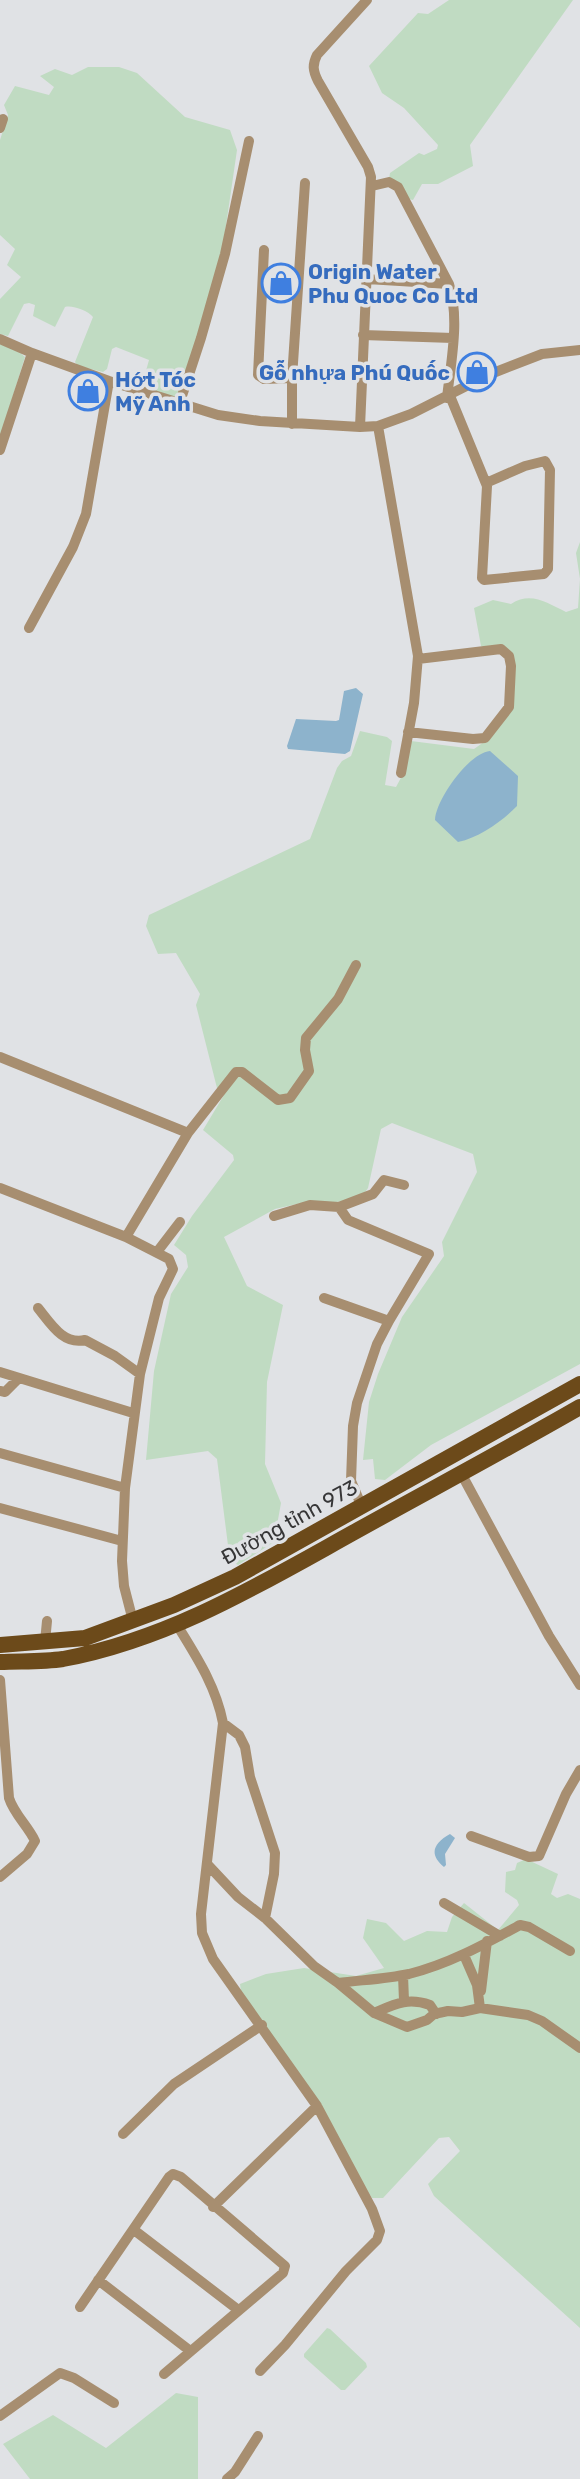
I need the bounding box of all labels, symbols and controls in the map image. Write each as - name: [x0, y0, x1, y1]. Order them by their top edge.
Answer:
- place label: Origin Water Phu Quoc Co Ltd: [308, 259, 478, 308]
- shop icon: Origin Water Phu Quoc Co Ltd: [260, 262, 302, 304]
- shop icon: Gỗ nhựa Phú Quốc: [456, 351, 498, 393]
- place label: Gỗ nhựa Phú Quốc: [259, 360, 450, 385]
- place label: Hớt Tóc Mỹ Anh: [115, 367, 196, 416]
- shop icon: Hớt Tóc Mỹ Anh: [67, 370, 109, 412]
- street label: Đường tỉnh 973: [217, 1474, 361, 1570]

